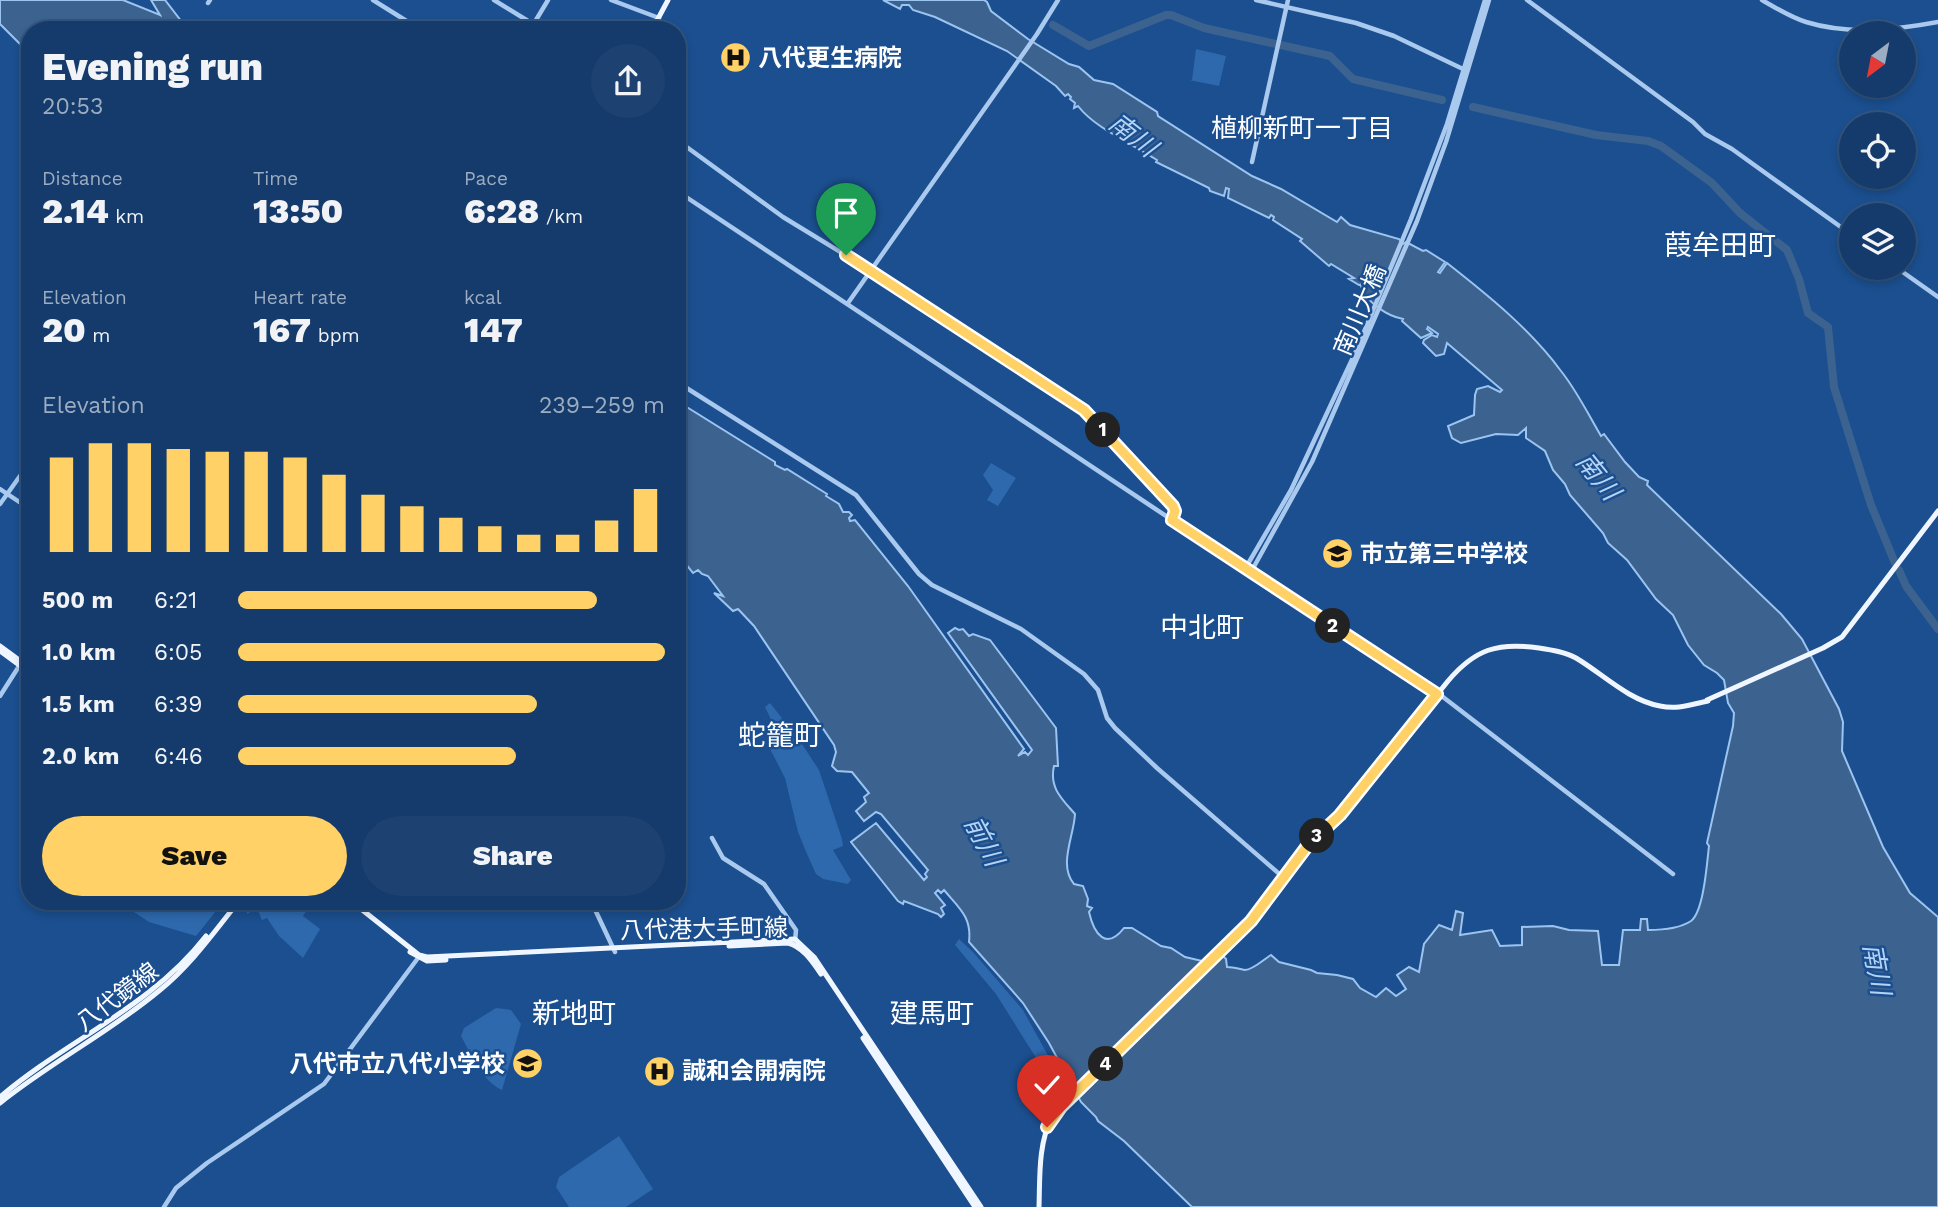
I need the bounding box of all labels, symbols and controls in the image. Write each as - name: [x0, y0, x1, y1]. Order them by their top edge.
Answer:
- north arrow: [1839, 21, 1916, 98]
- map controls: [1839, 21, 1916, 280]
- hospital icon: 八代更生病院: [718, 41, 752, 75]
- button: share: [591, 44, 665, 118]
- place label: 八代更生病院: [758, 44, 902, 72]
- text: Evening run: [42, 45, 263, 89]
- text: 20:53: [42, 93, 103, 120]
- water label: 南川: [1103, 107, 1165, 165]
- button: locate: [1839, 112, 1916, 189]
- district label: 植柳新町一丁目: [1211, 113, 1393, 143]
- text: Distance: [42, 167, 123, 190]
- text: Time: [253, 167, 298, 190]
- text: Pace: [464, 167, 508, 190]
- pin: [816, 183, 876, 255]
- text: 2.14: [42, 190, 109, 232]
- text: 13:50: [253, 190, 343, 232]
- text: 6:28: [464, 190, 539, 232]
- icon: arrive: [827, 194, 865, 232]
- button: layers: [1839, 203, 1916, 280]
- text: km: [109, 205, 144, 228]
- text: /km: [539, 205, 583, 228]
- district label: 葭牟田町: [1664, 229, 1776, 262]
- street label: 南川大橋: [1328, 260, 1392, 360]
- text: Elevation: [42, 286, 127, 309]
- text: Heart rate: [253, 286, 347, 309]
- text: kcal: [464, 286, 502, 309]
- text: 20: [42, 309, 86, 351]
- text: 167: [253, 309, 311, 351]
- text: 147: [464, 309, 523, 351]
- text: m: [86, 324, 110, 347]
- text: bpm: [311, 324, 360, 347]
- text: Elevation: [42, 392, 145, 419]
- text: 239–259 m: [539, 392, 665, 419]
- pin: 1: [1086, 412, 1120, 448]
- text: 1: [1098, 418, 1107, 441]
- water label: 南川: [1570, 446, 1628, 508]
- school or university icon: 市立第三中学校: [1320, 537, 1354, 571]
- place label: 市立第三中学校: [1360, 540, 1528, 568]
- text: 500 m: [42, 587, 113, 614]
- text: 6:21: [154, 587, 197, 614]
- pin: 2: [1316, 608, 1350, 644]
- district label: 中北町: [1160, 611, 1244, 644]
- text: 2: [1327, 614, 1338, 637]
- text: 1.0 km: [42, 639, 116, 666]
- text: 6:05: [154, 639, 202, 666]
- text: 1.5 km: [42, 691, 115, 718]
- text: 6:39: [154, 691, 202, 718]
- district label: 蛇籠町: [738, 719, 822, 752]
- text: 2.0 km: [42, 743, 120, 770]
- text: 6:46: [154, 743, 203, 770]
- water label: 前川: [959, 811, 1011, 874]
- button: Save: [42, 816, 347, 896]
- button: Share: [361, 816, 665, 896]
- pin: 3: [1300, 818, 1334, 854]
- text: 3: [1311, 824, 1322, 847]
- street label: 八代港大手町線: [620, 914, 788, 944]
- water label: 南川: [1858, 941, 1897, 1000]
- street label: 八代鏡線: [70, 957, 164, 1037]
- district label: 新地町: [532, 997, 616, 1030]
- district label: 建馬町: [890, 997, 974, 1030]
- pin: 4: [1088, 1046, 1124, 1082]
- school or university icon: 八代市立八代小学校: [511, 1047, 545, 1081]
- place label: 八代市立八代小学校: [289, 1050, 505, 1078]
- text: 4: [1099, 1052, 1112, 1075]
- hospital icon: 誠和会開病院: [642, 1054, 676, 1088]
- pin: [1017, 1055, 1077, 1127]
- place label: 誠和会開病院: [682, 1057, 826, 1085]
- icon: check: [1028, 1066, 1066, 1104]

